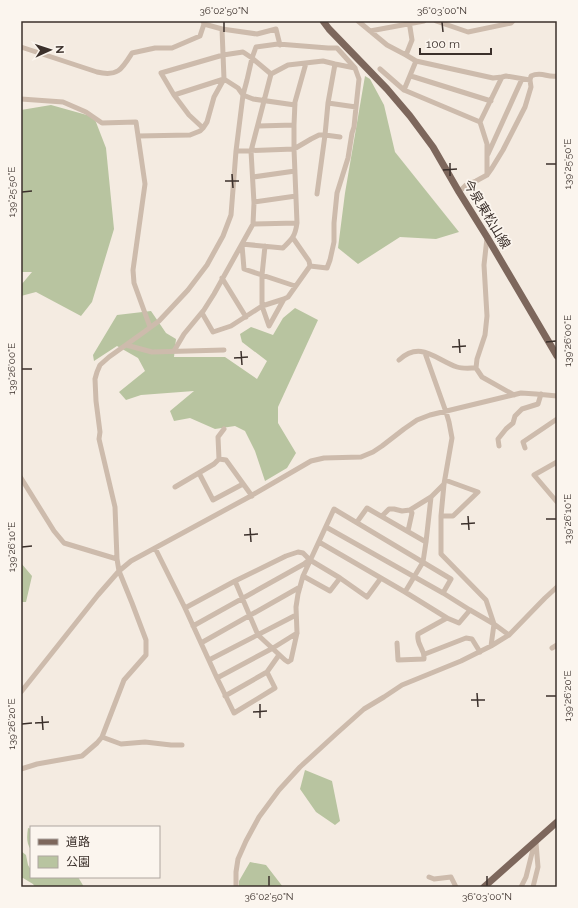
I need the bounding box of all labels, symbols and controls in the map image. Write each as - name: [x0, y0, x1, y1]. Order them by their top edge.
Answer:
- text: 36°02'50"N: [199, 5, 249, 16]
- text: 36°03'00"N: [417, 5, 467, 16]
- north arrow: [30, 30, 70, 70]
- scale bar: [420, 30, 491, 56]
- text: 100 m: [426, 37, 460, 51]
- text: N: [53, 45, 66, 54]
- text: 139°25'50"E: [562, 139, 573, 189]
- text: 139°25'50"E: [6, 167, 17, 217]
- street label: 今泉東松山線: [460, 177, 514, 251]
- text: 139°26'00"E: [562, 315, 573, 367]
- text: 139°26'00"E: [6, 343, 17, 395]
- text: 139°26'10"E: [562, 494, 573, 544]
- text: 139°26'10"E: [6, 522, 17, 572]
- text: 139°26'20"E: [562, 670, 573, 722]
- text: 139°26'20"E: [6, 698, 17, 750]
- legend: [30, 826, 160, 878]
- text: 道路: [66, 835, 90, 849]
- text: 公園: [66, 855, 90, 869]
- text: 36°02'50"N: [244, 891, 294, 902]
- text: 36°03'00"N: [462, 891, 512, 902]

